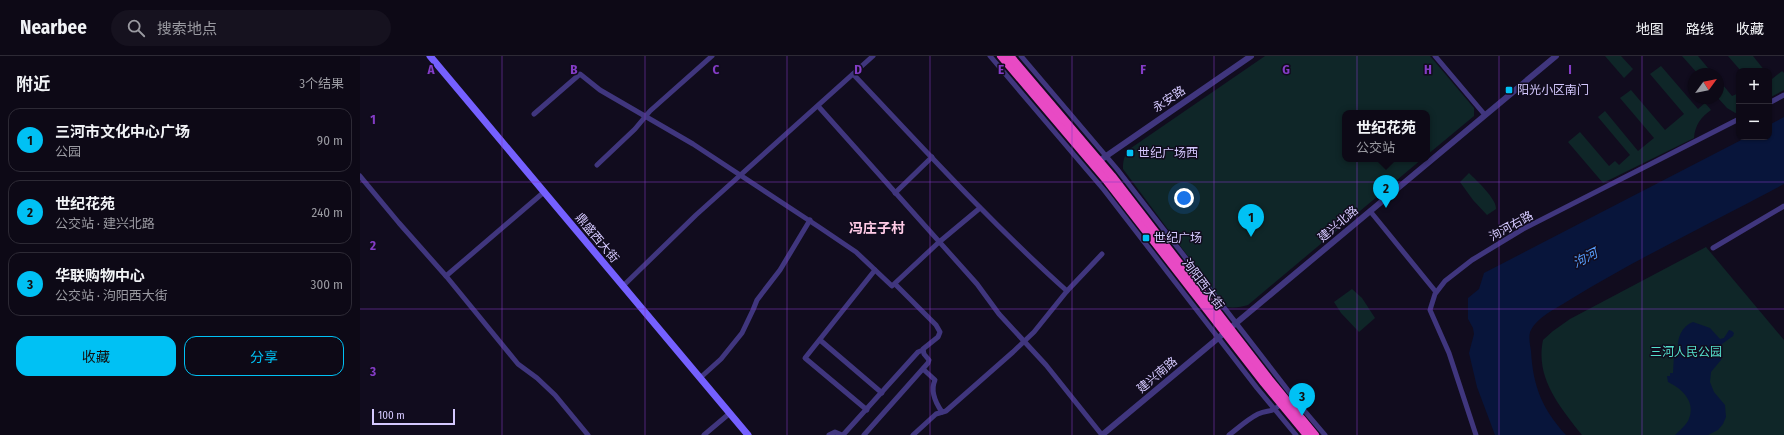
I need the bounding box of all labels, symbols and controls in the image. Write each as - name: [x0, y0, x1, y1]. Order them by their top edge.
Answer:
- search box: [111, 10, 391, 46]
- text: Nearbee: [20, 16, 87, 39]
- icon: search: [125, 17, 147, 39]
- text: 搜索地点: [157, 20, 217, 38]
- text: 地图: [1636, 21, 1664, 38]
- text: 路线: [1686, 21, 1714, 38]
- text: 收藏: [1736, 21, 1764, 38]
- text: A: [426, 62, 435, 77]
- text: B: [570, 62, 578, 77]
- text: C: [713, 62, 720, 77]
- text: D: [854, 62, 862, 77]
- text: E: [998, 62, 1004, 77]
- text: F: [1140, 62, 1146, 77]
- text: G: [1282, 62, 1290, 77]
- text: H: [1424, 62, 1432, 77]
- text: I: [1568, 62, 1572, 77]
- north arrow: [1688, 68, 1724, 104]
- map controls: [1736, 68, 1772, 140]
- button: +: [1736, 68, 1772, 104]
- text: 附近: [16, 74, 50, 95]
- text: 3个结果: [299, 76, 344, 91]
- street label: 永安路: [1150, 83, 1188, 115]
- place label: 阳光小区南门: [1517, 83, 1589, 97]
- marker: 阳光小区南门: [1504, 85, 1514, 95]
- button: −: [1736, 104, 1772, 140]
- popup: [1342, 110, 1430, 162]
- text: 1: [370, 112, 376, 127]
- text: 世纪花苑: [1356, 119, 1416, 137]
- text: 三河市文化中心广场: [55, 123, 190, 141]
- text: 1: [27, 133, 33, 148]
- text: 90 m: [317, 133, 343, 148]
- text: 公交站: [1356, 140, 1395, 155]
- text: 公园: [55, 144, 81, 159]
- place label: 世纪广场西: [1138, 146, 1198, 160]
- marker: 世纪广场西: [1125, 148, 1135, 158]
- pin: 2: [1373, 175, 1399, 208]
- your location: [1174, 188, 1194, 208]
- text: 世纪花苑: [55, 195, 115, 213]
- street label: 建兴北路: [1315, 203, 1361, 245]
- pin: 1: [1238, 204, 1264, 237]
- text: 2: [27, 205, 33, 220]
- text: 240 m: [311, 205, 343, 220]
- street label: 泃河右路: [1487, 208, 1535, 244]
- street label: 鼎盛西大街: [572, 211, 622, 265]
- text: 公交站 · 建兴北路: [55, 216, 155, 231]
- district label: 冯庄子村: [849, 220, 905, 237]
- place label: 世纪广场: [1154, 231, 1202, 245]
- marker: 世纪广场: [1141, 233, 1151, 243]
- text: 2: [369, 238, 376, 253]
- water label: 泃河: [1570, 244, 1603, 271]
- street label: 泃阳西大街: [1179, 256, 1227, 312]
- text: 华联购物中心: [55, 267, 145, 285]
- text: 3: [27, 277, 33, 292]
- text: 300 m: [311, 277, 343, 292]
- text: 公交站 · 泃阳西大街: [55, 288, 168, 303]
- button: 收藏: [16, 336, 176, 376]
- button: 分享: [184, 336, 344, 376]
- park label: 三河人民公园: [1650, 345, 1722, 359]
- street label: 建兴南路: [1134, 354, 1180, 396]
- text: 3: [369, 364, 376, 379]
- pin: 3: [1289, 383, 1315, 416]
- scale bar: [372, 407, 455, 426]
- text: 100 m: [378, 409, 405, 422]

